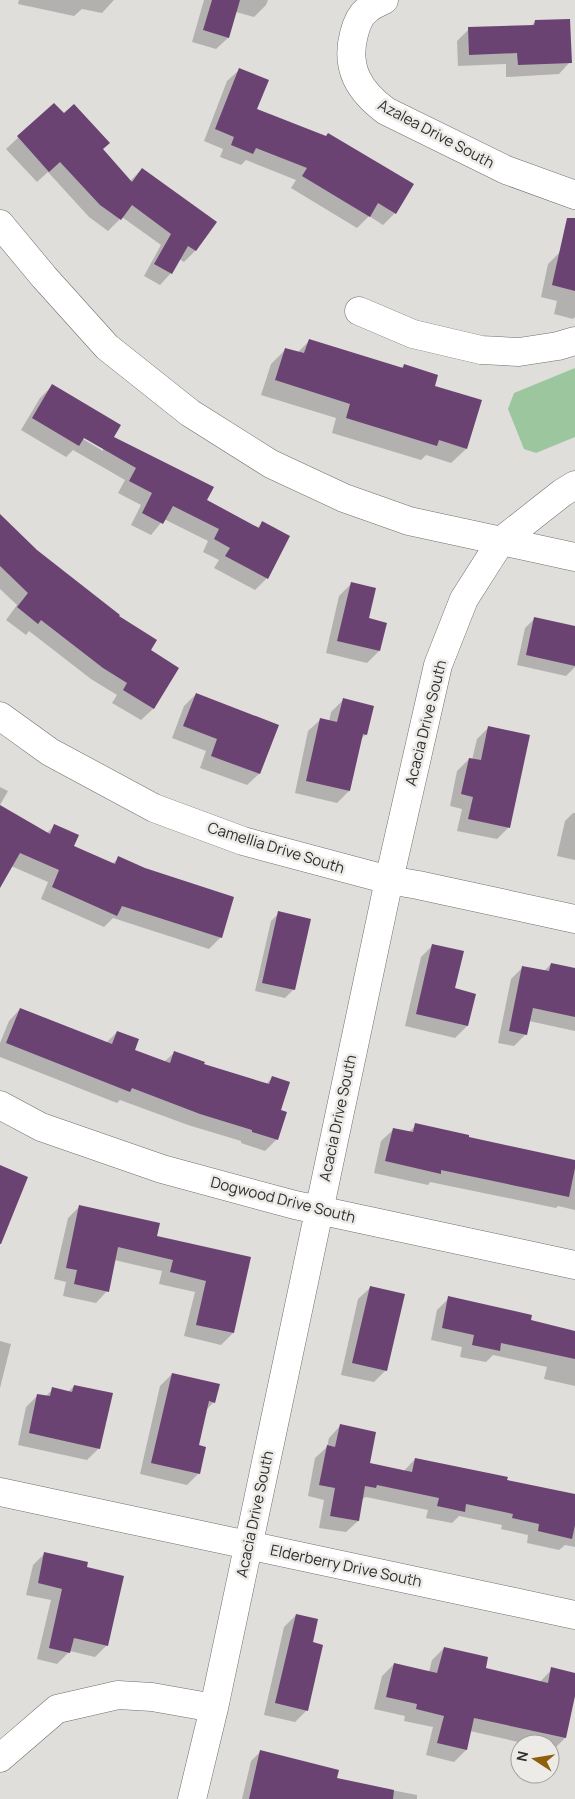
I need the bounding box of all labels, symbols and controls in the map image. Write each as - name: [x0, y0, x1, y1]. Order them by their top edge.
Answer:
- street label: Azalea Drive South: [374, 94, 498, 173]
- street label: Acacia Drive South: [400, 658, 451, 788]
- street label: Camellia Drive South: [205, 817, 347, 878]
- street label: Acacia Drive South: [314, 1053, 361, 1183]
- street label: Dogwood Drive South: [208, 1171, 358, 1228]
- street label: Acacia Drive South: [231, 1449, 278, 1579]
- street label: Elderberry Drive South: [268, 1539, 424, 1592]
- north arrow: [510, 1734, 560, 1784]
- text: N: [511, 1749, 532, 1763]

